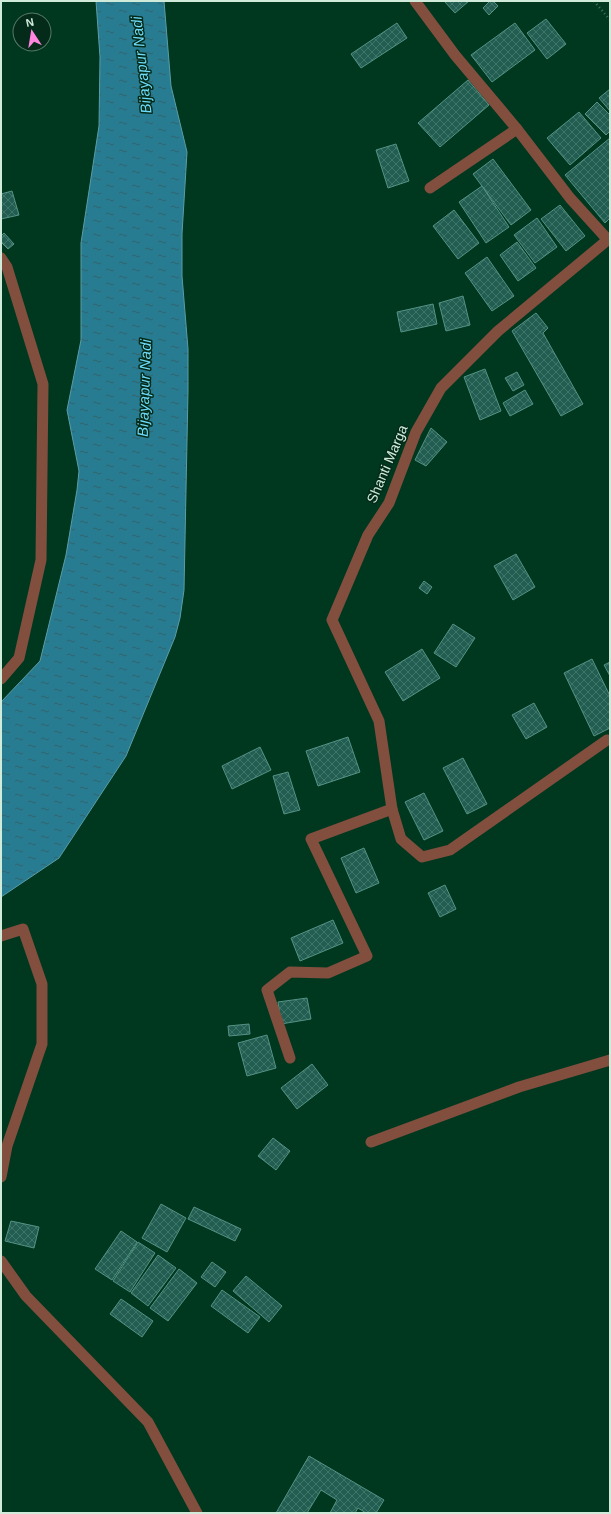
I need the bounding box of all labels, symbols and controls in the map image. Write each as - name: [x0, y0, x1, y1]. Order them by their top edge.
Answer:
- north arrow: [12, 12, 52, 52]
- water label: Bijayapur Nadi: [127, 15, 155, 114]
- text: N: [25, 16, 35, 29]
- water label: Bijayapur Nadi: [134, 338, 154, 437]
- street label: Shanti Marga: [363, 422, 411, 505]

